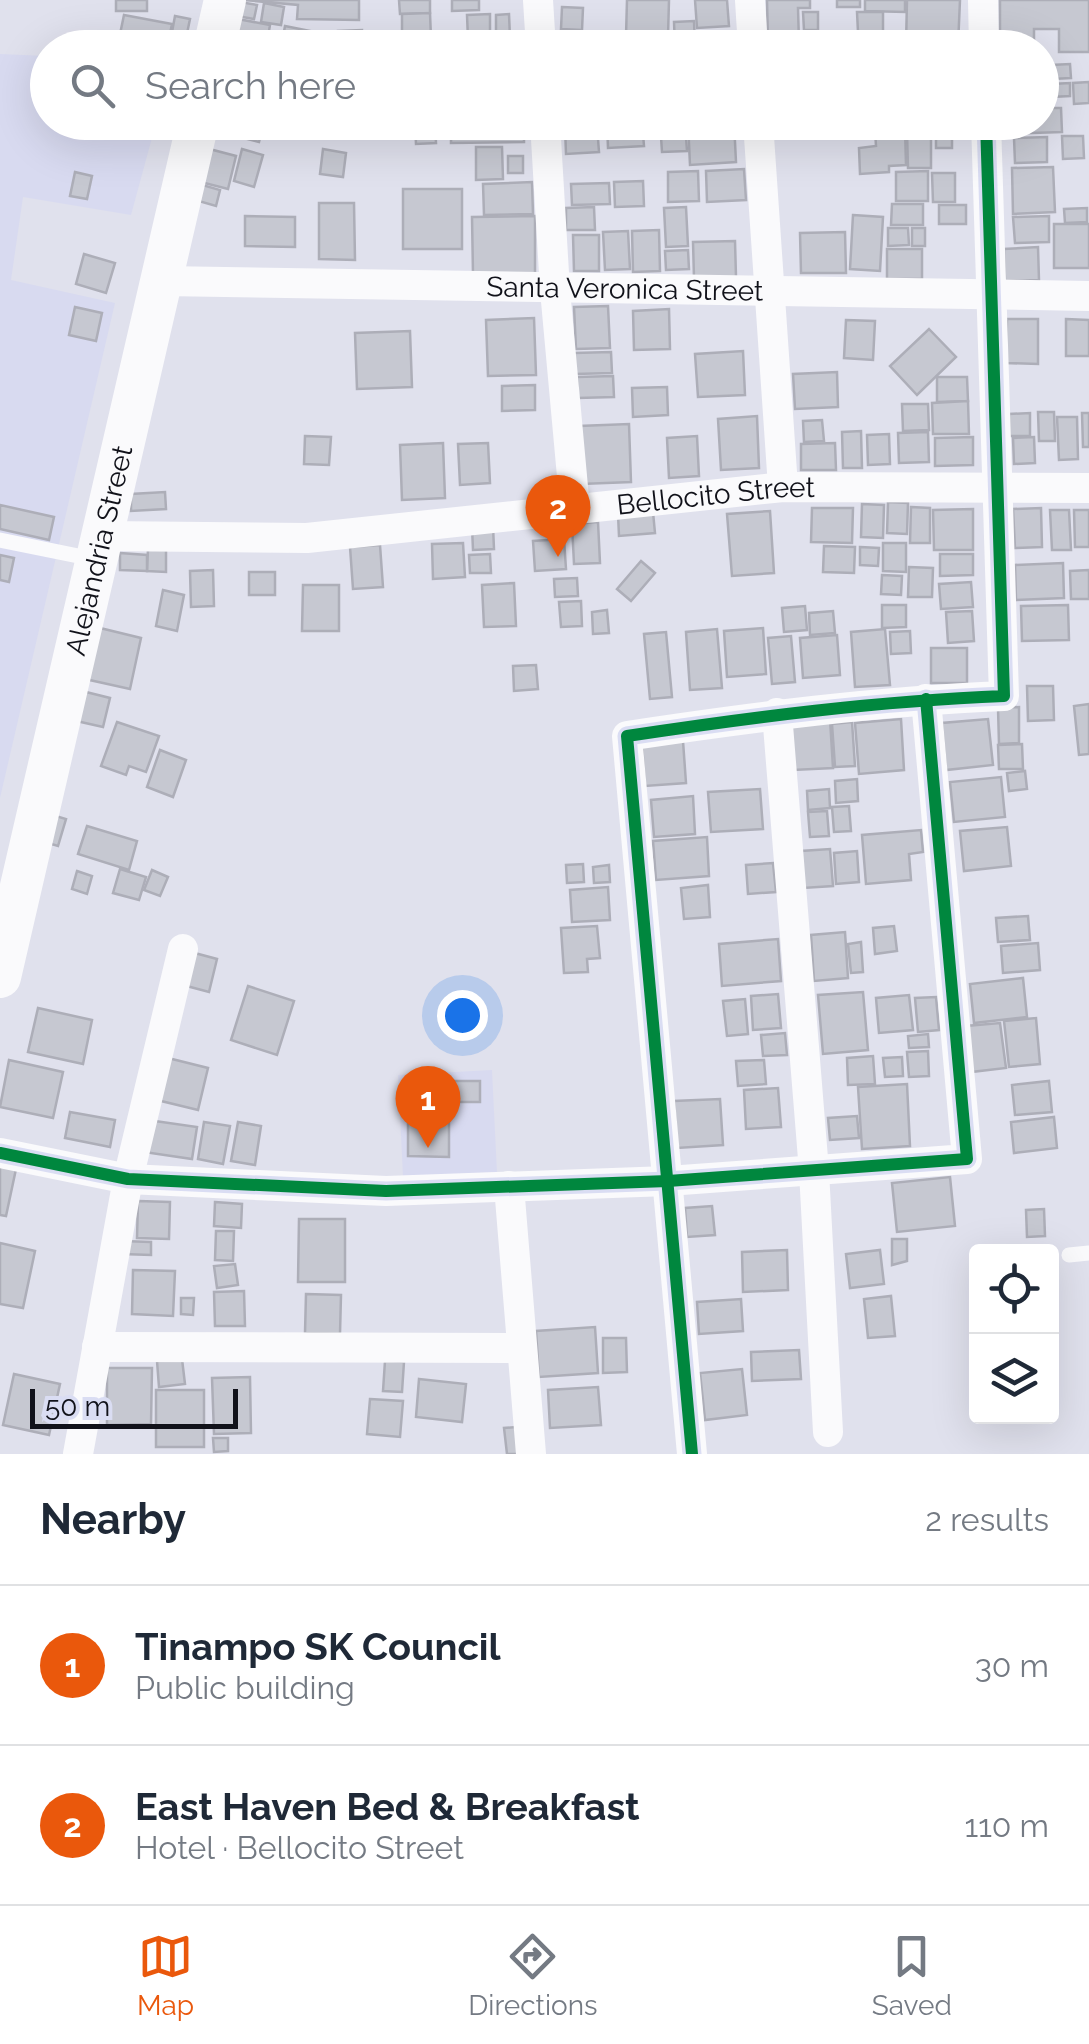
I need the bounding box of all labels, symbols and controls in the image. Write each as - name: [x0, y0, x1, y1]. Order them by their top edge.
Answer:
- search box: [30, 30, 1059, 140]
- icon: search: [65, 58, 120, 113]
- text: Search here: [145, 63, 356, 108]
- street label: Santa Veronica Street: [486, 270, 764, 307]
- street label: Alejandria Street: [59, 442, 139, 658]
- street label: Bellocito Street: [615, 470, 815, 521]
- pin: 2: [526, 474, 590, 557]
- your location: [437, 990, 488, 1041]
- pin: 1: [396, 1066, 460, 1148]
- map controls: [969, 1244, 1059, 1424]
- button: locate: [969, 1244, 1059, 1334]
- button: layers: [969, 1334, 1059, 1424]
- scale bar: [30, 1384, 238, 1428]
- text: 50 m: [45, 1390, 110, 1423]
- text: Nearby: [40, 1495, 186, 1544]
- text: 2 results: [925, 1501, 1049, 1538]
- text: Tinampo SK Council: [135, 1624, 501, 1669]
- text: 1: [65, 1647, 80, 1684]
- text: 30 m: [975, 1647, 1049, 1684]
- text: Public building: [135, 1669, 355, 1706]
- text: East Haven Bed & Breakfast: [135, 1784, 640, 1829]
- text: 2: [63, 1807, 82, 1844]
- text: 110 m: [964, 1807, 1049, 1844]
- text: Hotel · Bellocito Street: [135, 1829, 464, 1866]
- tab: Map: [137, 1929, 194, 2022]
- tab: Directions: [468, 1929, 598, 2022]
- tab: Saved: [872, 1929, 952, 2022]

